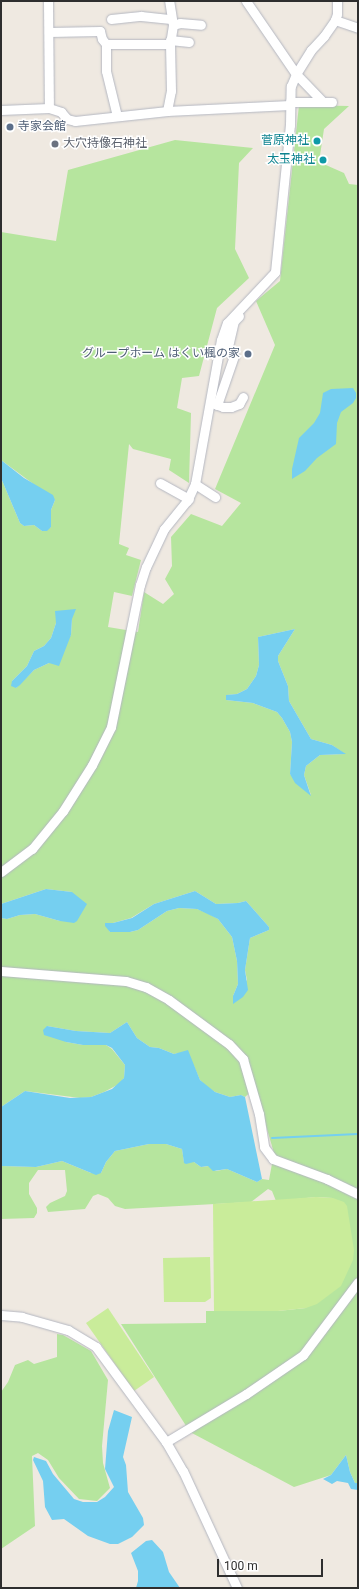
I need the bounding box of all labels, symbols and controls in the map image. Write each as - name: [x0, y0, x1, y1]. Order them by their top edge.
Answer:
- place label: 寺家会館: [18, 120, 66, 134]
- marker: 寺家会館: [5, 122, 15, 132]
- place label: 菅原神社: [261, 134, 309, 148]
- marker: 菅原神社: [312, 136, 322, 146]
- place label: 大穴持像石神社: [63, 137, 147, 151]
- marker: 大穴持像石神社: [50, 139, 60, 149]
- place label: 太玉神社: [267, 153, 315, 167]
- marker: 太玉神社: [318, 155, 328, 165]
- place label: グループホーム はくい楓の家: [81, 347, 240, 361]
- marker: グループホーム はくい楓の家: [243, 349, 253, 359]
- scale bar: [219, 1551, 325, 1577]
- text: 100 m: [224, 1559, 258, 1573]

